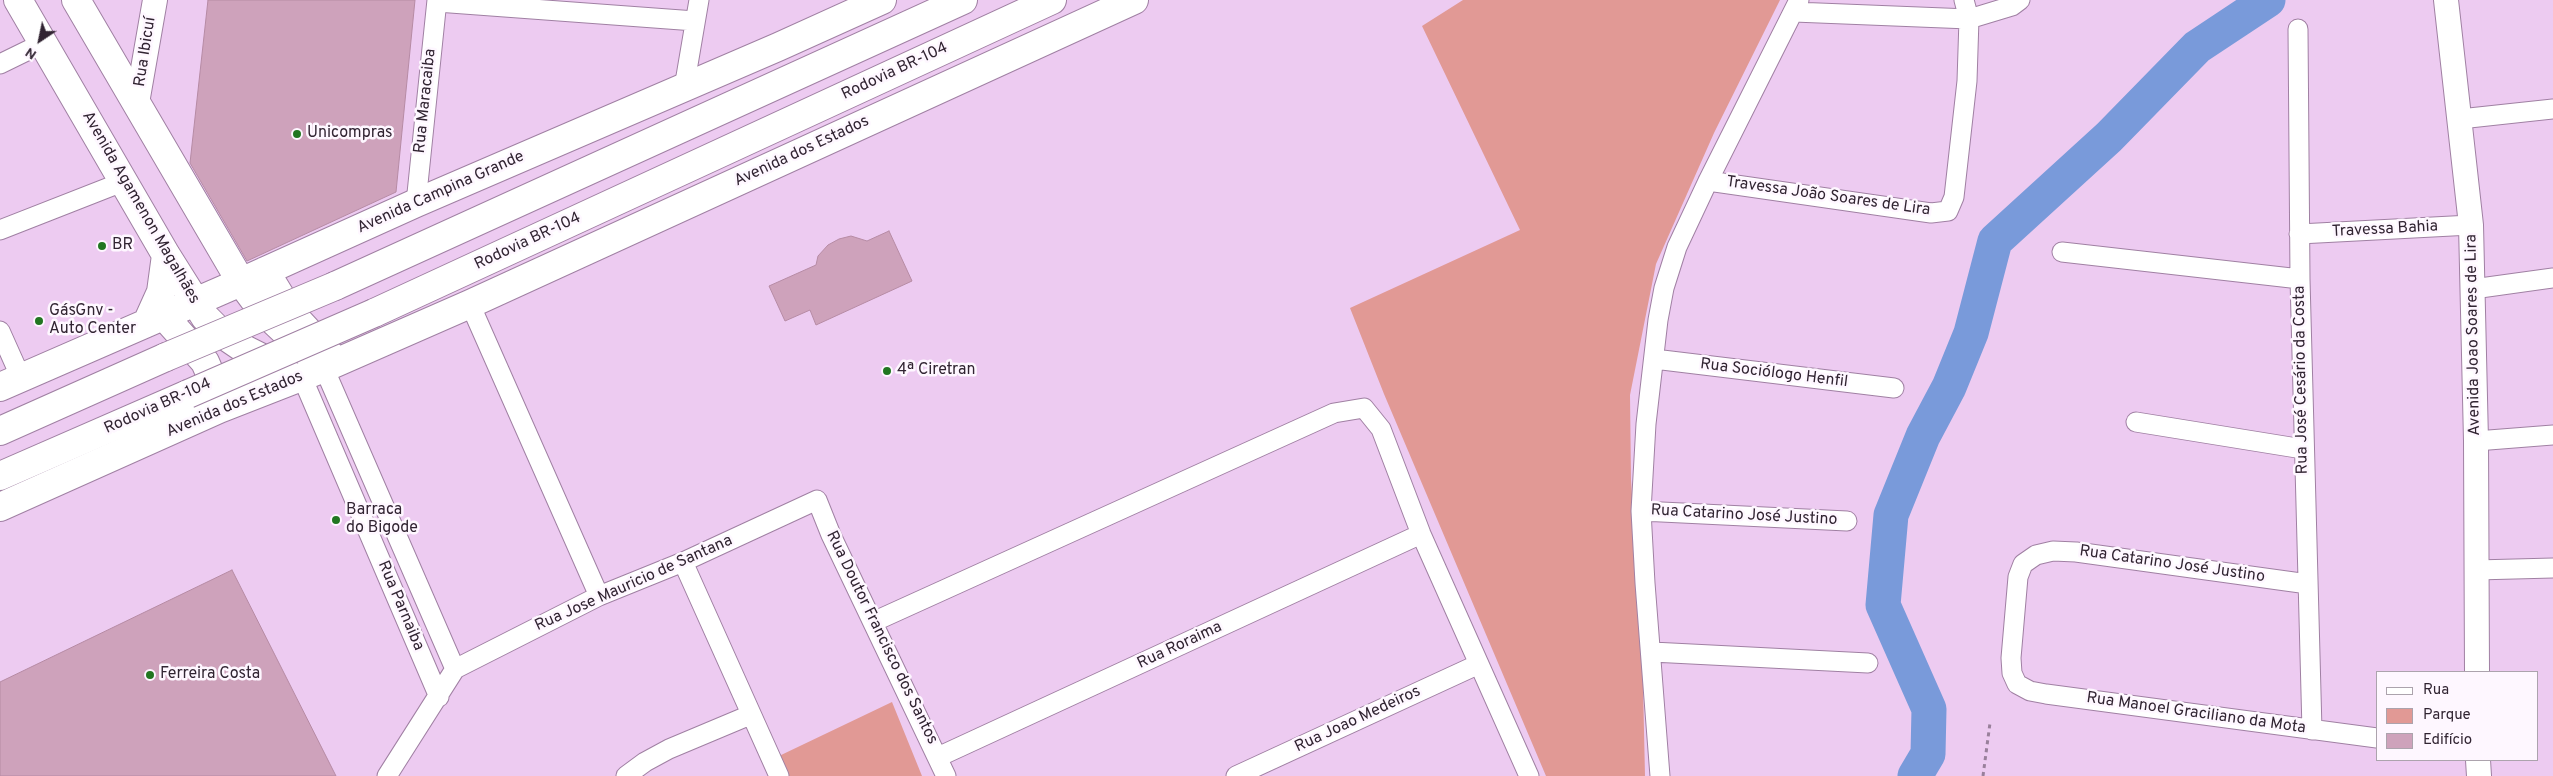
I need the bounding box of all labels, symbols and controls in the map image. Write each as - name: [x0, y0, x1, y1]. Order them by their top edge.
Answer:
- north arrow: [15, 15, 65, 65]
- street label: Rua Ibicuí: [131, 16, 161, 88]
- street label: Rodovia BR-104: [839, 39, 951, 105]
- text: N: [22, 43, 40, 63]
- street label: Rua Maracaiba: [411, 48, 441, 154]
- street label: Avenida Agamenon Magalhães: [77, 108, 203, 308]
- street label: Avenida dos Estados: [731, 112, 873, 192]
- place label: Unicompras: [307, 124, 393, 144]
- marker: Unicompras: [291, 128, 303, 140]
- street label: Avenida Campina Grande: [355, 147, 527, 239]
- street label: Travessa João Soares de Lira: [1725, 173, 1931, 221]
- street label: Rodovia BR-104: [472, 209, 584, 275]
- street label: Travessa Bahia: [2331, 218, 2439, 242]
- street label: Avenida Joao Soares de Lira: [2463, 234, 2485, 436]
- place label: BR: [112, 236, 133, 256]
- marker: BR: [96, 240, 108, 252]
- street label: Rua José Cesário da Costa: [2291, 286, 2313, 474]
- place label: GásGnv - Auto Center: [49, 302, 136, 340]
- marker: GásGnv - Auto Center: [33, 315, 45, 327]
- street label: Rua Sociólogo Henfil: [1699, 355, 1849, 393]
- place label: 4ª Ciretran: [897, 361, 976, 381]
- marker: 4ª Ciretran: [881, 365, 893, 377]
- street label: Avenida dos Estados: [164, 368, 306, 442]
- street label: Rodovia BR-104: [101, 375, 215, 439]
- place label: Barraca do Bigode: [346, 501, 418, 539]
- street label: Rua Catarino José Justino: [1650, 502, 1838, 530]
- marker: Barraca do Bigode: [330, 514, 342, 526]
- street label: Rua Doutor Francisco dos Santos: [821, 528, 941, 748]
- street label: Rua Jose Mauricio de Santana: [532, 532, 736, 636]
- street label: Rua Catarino José Justino: [2078, 542, 2266, 588]
- street label: Rua Parnaiba: [373, 558, 427, 654]
- street label: Rua Roraima: [1135, 618, 1225, 674]
- place label: Ferreira Costa: [160, 665, 260, 685]
- marker: Ferreira Costa: [144, 669, 156, 681]
- legend: [2376, 671, 2538, 761]
- text: Rua: [2423, 681, 2449, 700]
- street label: Rua Joao Medeiros: [1292, 682, 1424, 758]
- street label: Rua Manoel Graciliano da Mota: [2085, 689, 2307, 739]
- text: Parque: [2423, 706, 2471, 725]
- text: Edifício: [2423, 731, 2472, 750]

